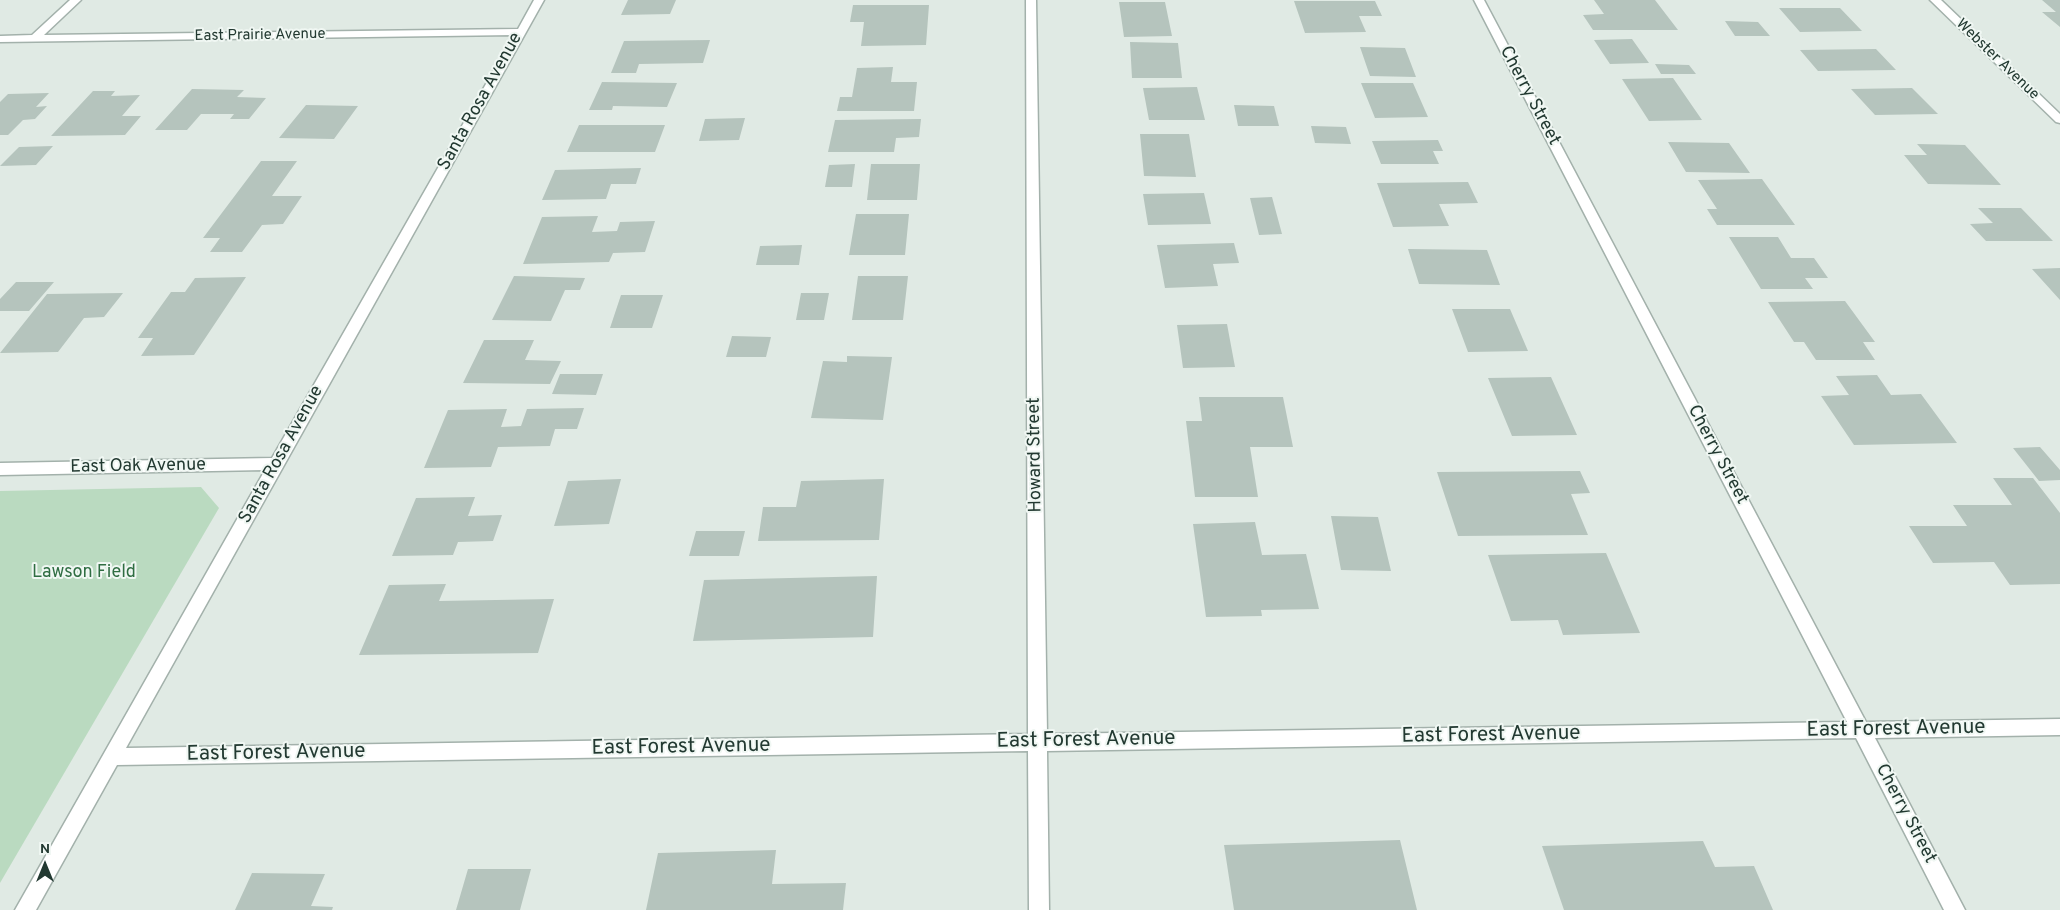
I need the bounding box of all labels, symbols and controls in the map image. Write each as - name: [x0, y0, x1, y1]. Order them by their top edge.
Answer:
- street label: Webster Avenue: [1952, 16, 2042, 104]
- street label: East Prairie Avenue: [194, 26, 326, 46]
- street label: Santa Rosa Avenue: [434, 29, 528, 175]
- street label: Cherry Street: [1494, 43, 1564, 149]
- street label: Santa Rosa Avenue: [235, 382, 329, 528]
- street label: Howard Street: [1024, 397, 1048, 513]
- street label: Cherry Street: [1682, 402, 1752, 508]
- street label: East Oak Avenue: [70, 455, 206, 479]
- park label: Lawson Field: [32, 562, 136, 584]
- street label: East Forest Avenue: [1806, 716, 1986, 744]
- street label: East Forest Avenue: [1401, 722, 1581, 750]
- street label: East Forest Avenue: [996, 727, 1176, 755]
- street label: East Forest Avenue: [591, 734, 771, 762]
- street label: East Forest Avenue: [186, 740, 366, 768]
- street label: Cherry Street: [1870, 761, 1940, 867]
- north arrow: [20, 840, 70, 890]
- text: N: [40, 841, 50, 858]

